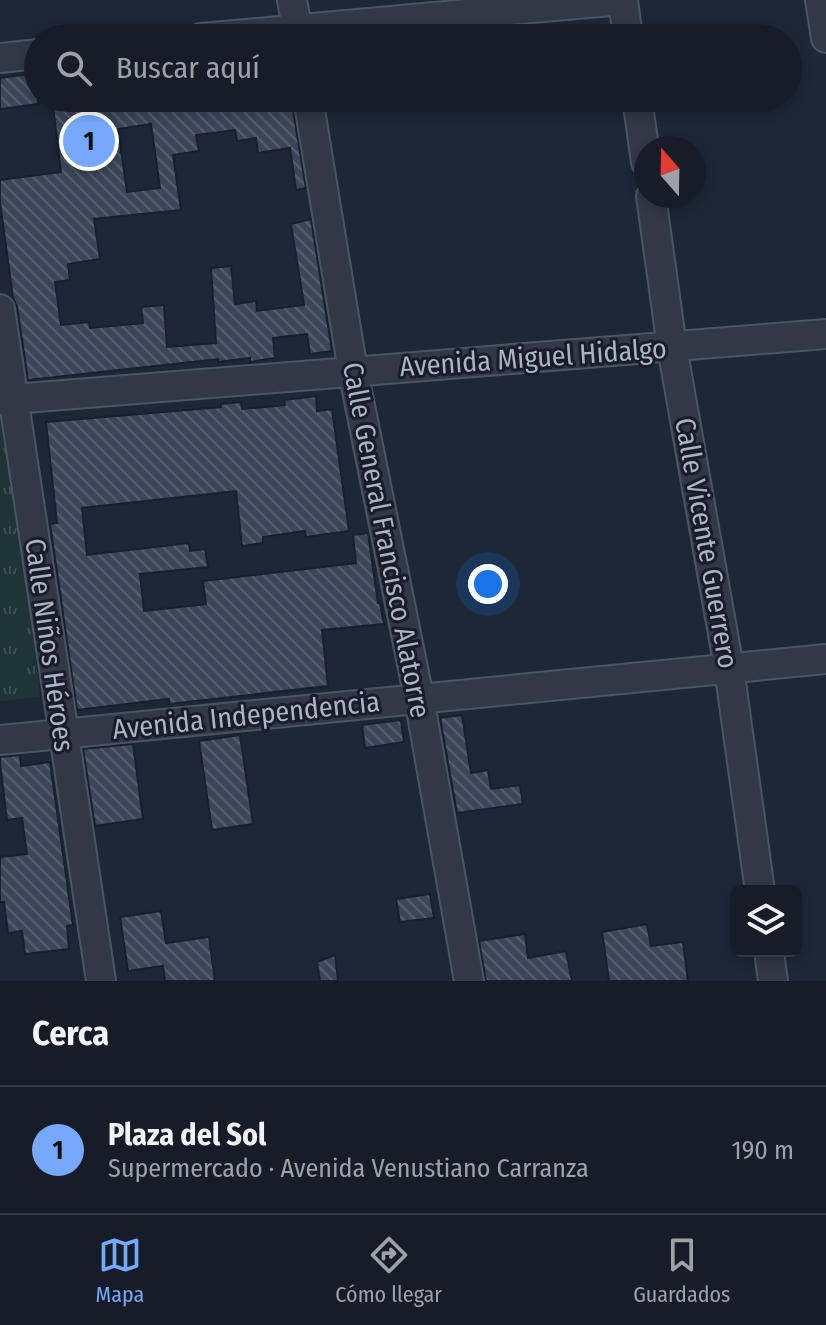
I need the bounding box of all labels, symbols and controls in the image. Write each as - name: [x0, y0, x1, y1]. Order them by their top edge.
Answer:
- search box: [24, 24, 802, 112]
- icon: search: [52, 46, 96, 90]
- text: Buscar aquí: [116, 50, 260, 86]
- pin: 1: [63, 111, 115, 171]
- north arrow: [634, 136, 706, 208]
- street label: Avenida Miguel Hidalgo: [398, 332, 668, 383]
- street label: Calle General Francisco Alatorre: [336, 360, 437, 721]
- street label: Calle Vicente Guerrero: [668, 415, 745, 671]
- street label: Calle Niños Héroes: [18, 536, 81, 754]
- your location: [468, 564, 508, 604]
- street label: Avenida Independencia: [111, 685, 381, 746]
- map controls: [730, 885, 802, 957]
- button: layers: [730, 885, 802, 957]
- text: Cerca: [32, 1013, 109, 1054]
- text: Plaza del Sol: [108, 1117, 266, 1153]
- text: 1: [53, 1135, 64, 1166]
- text: 190 m: [732, 1135, 794, 1166]
- text: Supermercado · Avenida Venustiano Carranza: [108, 1153, 589, 1184]
- tab: Mapa: [96, 1233, 144, 1308]
- tab: Cómo llegar: [335, 1233, 442, 1308]
- tab: Guardados: [633, 1233, 730, 1308]

